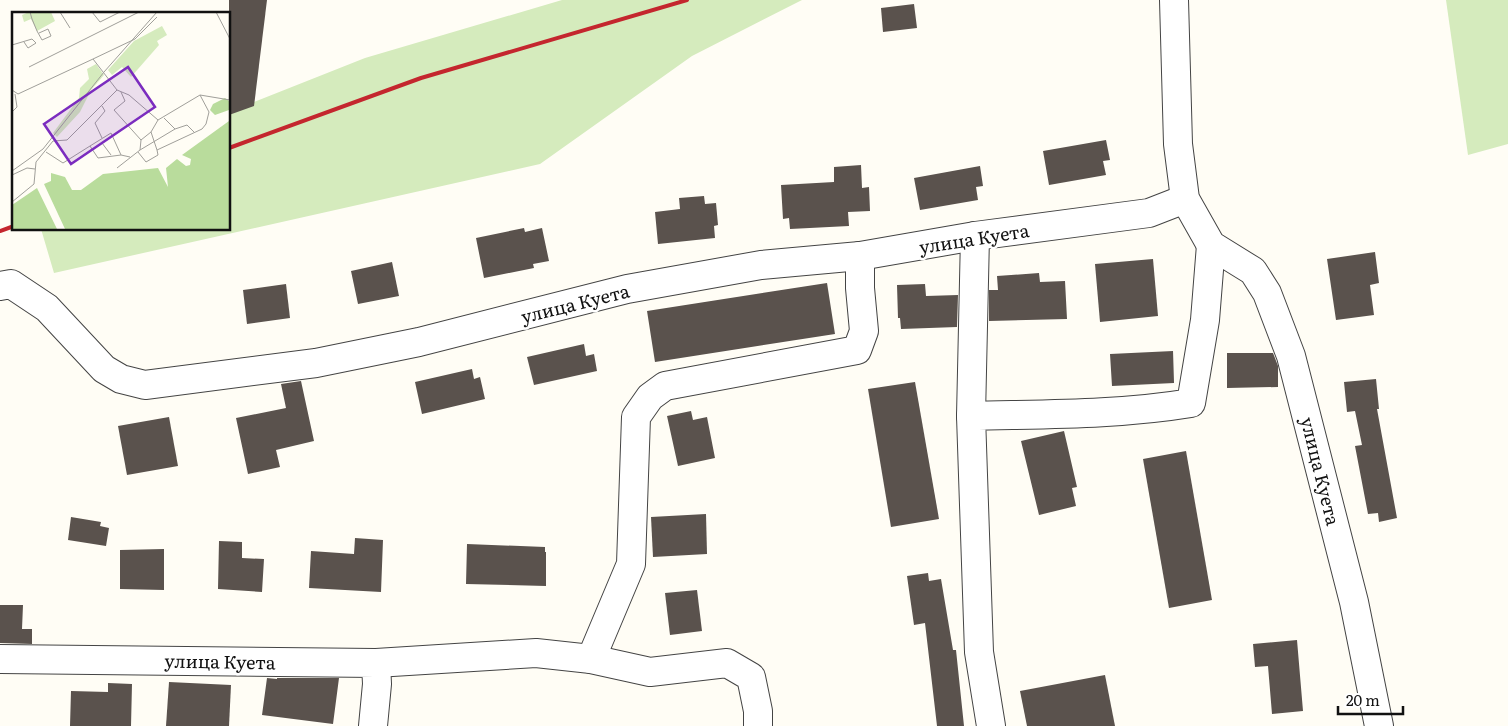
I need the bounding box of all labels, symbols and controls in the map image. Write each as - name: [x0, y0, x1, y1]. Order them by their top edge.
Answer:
- inset map: [12, 12, 230, 230]
- street label: улица Куета: [917, 216, 1031, 260]
- street label: улица Куета: [518, 276, 632, 330]
- street label: улица Куета: [1294, 414, 1348, 528]
- street label: улица Куета: [164, 647, 276, 675]
- scale bar: [1338, 684, 1403, 716]
- text: 20 m: [1346, 688, 1380, 711]

